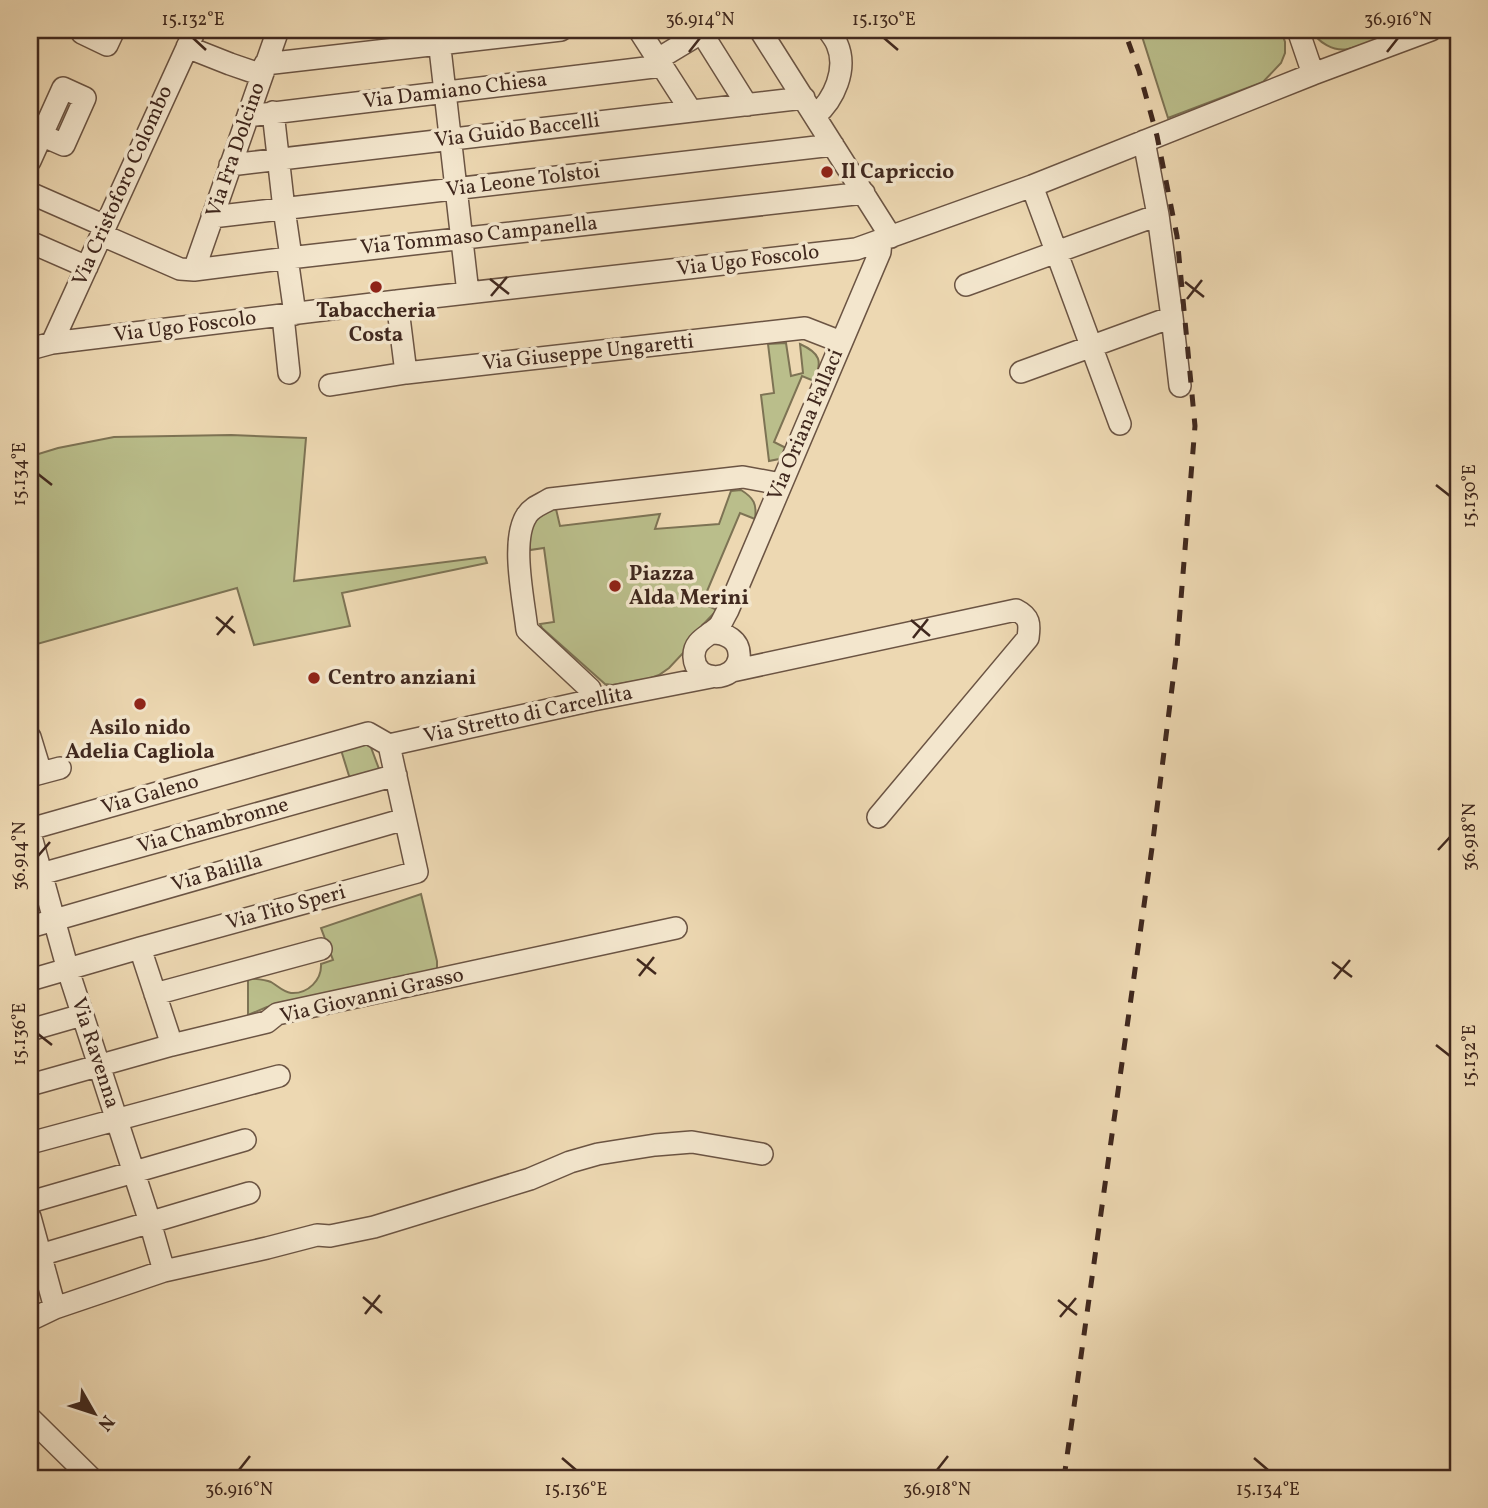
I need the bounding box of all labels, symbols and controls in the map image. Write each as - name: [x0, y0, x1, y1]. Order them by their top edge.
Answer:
- text: 15.132°E: [162, 8, 225, 33]
- text: 36.914°N: [665, 8, 735, 33]
- text: 15.130°E: [852, 8, 916, 33]
- text: 36.916°N: [1364, 8, 1432, 33]
- street label: Via Damiano Chiesa: [361, 65, 549, 117]
- street label: Via Fra Dolcino: [199, 79, 273, 221]
- street label: Via Cristoforo Colombo: [66, 81, 180, 291]
- street label: Via Guido Baccelli: [433, 106, 601, 156]
- street label: Via Leone Tolstoi: [444, 157, 602, 205]
- place label: Il Capriccio: [841, 158, 954, 187]
- marker: Il Capriccio: [819, 164, 835, 180]
- street label: Via Tommaso Campanella: [359, 209, 599, 263]
- street label: Via Ugo Foscolo: [675, 238, 821, 284]
- marker: Tabaccheria Costa: [368, 279, 384, 295]
- place label: Tabaccheria Costa: [316, 297, 436, 350]
- street label: Via Ugo Foscolo: [112, 304, 258, 350]
- street label: Via Giuseppe Ungaretti: [481, 327, 695, 379]
- street label: Via Oriana Fallaci: [761, 345, 851, 505]
- text: 15.134°E: [8, 442, 33, 506]
- text: 15.130°E: [1458, 464, 1483, 528]
- place label: Piazza Alda Merini: [629, 560, 749, 613]
- marker: Piazza Alda Merini: [607, 578, 623, 594]
- place label: Centro anziani: [328, 664, 476, 693]
- marker: Centro anziani: [306, 670, 322, 686]
- street label: Via Stretto di Carcellita: [421, 679, 635, 751]
- marker: Asilo nido Adelia Cagliola: [132, 696, 148, 712]
- place label: Asilo nido Adelia Cagliola: [65, 714, 215, 767]
- street label: Via Galeno: [98, 767, 202, 823]
- street label: Via Chambronne: [134, 791, 292, 861]
- text: 36.918°N: [1458, 803, 1483, 871]
- text: 36.914°N: [8, 821, 33, 891]
- street label: Via Balilla: [168, 846, 266, 900]
- street label: Via Tito Speri: [223, 878, 349, 938]
- street label: Via Giovanni Grasso: [277, 961, 467, 1031]
- street label: Via Ravenna: [63, 994, 127, 1112]
- text: 15.136°E: [8, 1002, 33, 1065]
- text: 15.132°E: [1458, 1024, 1483, 1087]
- north arrow: [60, 1378, 130, 1448]
- text: N: [91, 1409, 120, 1436]
- text: 36.916°N: [205, 1478, 273, 1503]
- text: 15.136°E: [545, 1478, 608, 1503]
- text: 36.918°N: [903, 1478, 971, 1503]
- text: 15.134°E: [1236, 1478, 1300, 1503]

